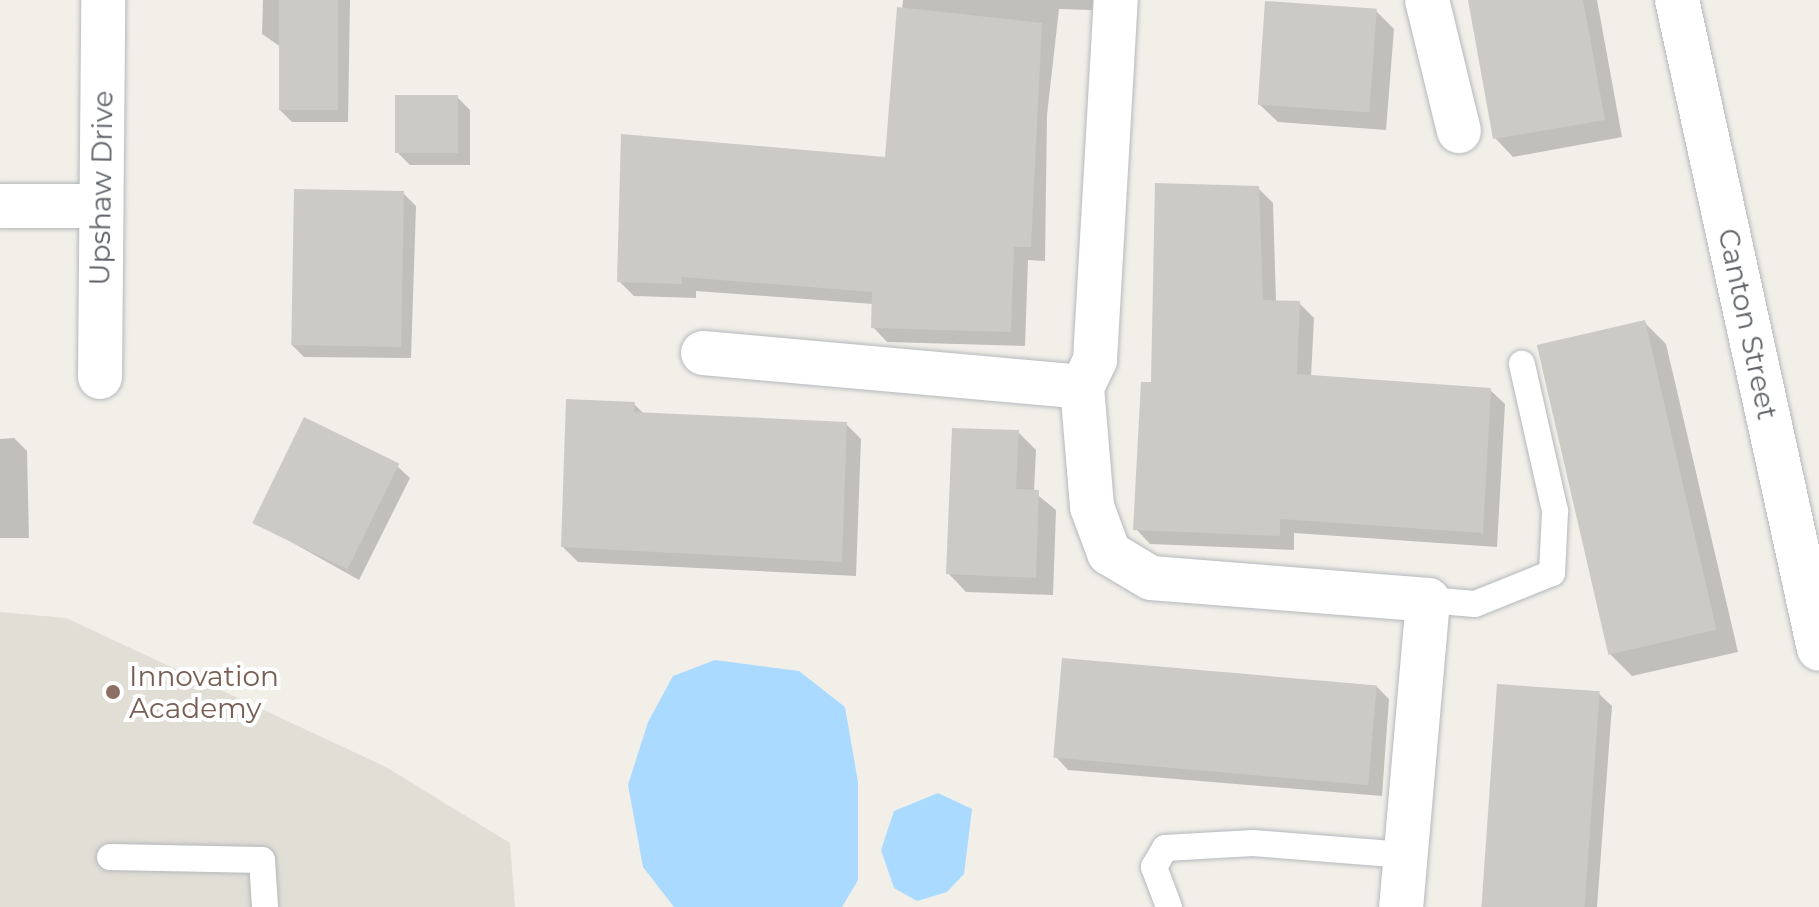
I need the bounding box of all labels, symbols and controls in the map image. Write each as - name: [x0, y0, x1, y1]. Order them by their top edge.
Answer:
- street label: Upshaw Drive: [82, 90, 120, 286]
- street label: Canton Street: [1711, 225, 1785, 423]
- place label: Innovation Academy: [129, 659, 279, 725]
- marker: Innovation Academy: [104, 683, 122, 701]

